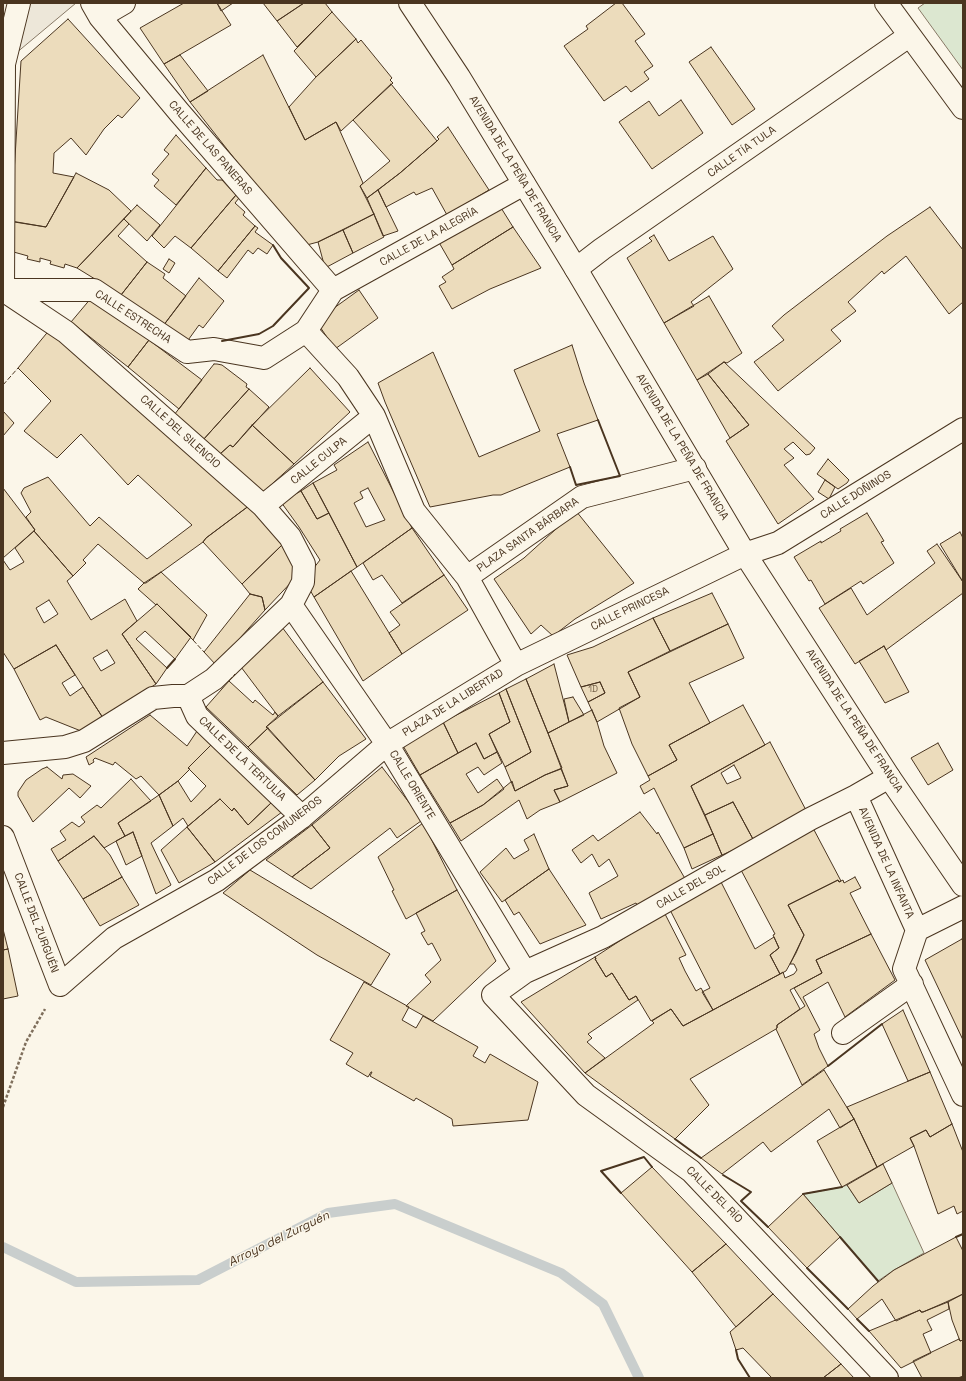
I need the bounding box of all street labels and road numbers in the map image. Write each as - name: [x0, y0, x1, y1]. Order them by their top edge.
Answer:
- street label: AVENIDA DE LA PEÑA DE FRANCIA: [466, 93, 564, 245]
- street label: CALLE DE LAS PANERAS: [165, 98, 255, 198]
- street label: CALLE TÍA TULA: [705, 123, 779, 181]
- street label: CALLE DE LA ALEGRÍA: [378, 205, 480, 269]
- street label: CALLE ESTRECHA: [92, 287, 174, 347]
- street label: AVENIDA DE LA PEÑA DE FRANCIA: [633, 371, 731, 523]
- street label: CALLE DEL SILENCIO: [137, 393, 223, 471]
- street label: CALLE CULPA: [288, 434, 350, 488]
- street label: CALLE DOÑINOS: [818, 468, 894, 522]
- street label: PLAZA SANTA BÁRBARA: [475, 495, 581, 575]
- street label: CALLE PRINCESA: [589, 584, 671, 634]
- street label: AVENIDA DE LA PEÑA DE FRANCIA: [803, 647, 905, 795]
- street label: PLAZA DE LA LIBERTAD: [400, 667, 506, 739]
- street label: CALLE DE LA TERTULIA: [196, 714, 288, 804]
- street label: CALLE ORIENTE: [386, 748, 438, 822]
- street label: CALLE DE LOS COMUNEROS: [205, 794, 325, 888]
- street label: AVENIDA DE LA INFANTA: [855, 805, 917, 921]
- street label: CALLE DEL SOL: [654, 862, 728, 912]
- street label: CALLE DEL ZURGUÉN: [11, 871, 61, 975]
- street label: CALLE DEL RÍO: [683, 1164, 745, 1226]

